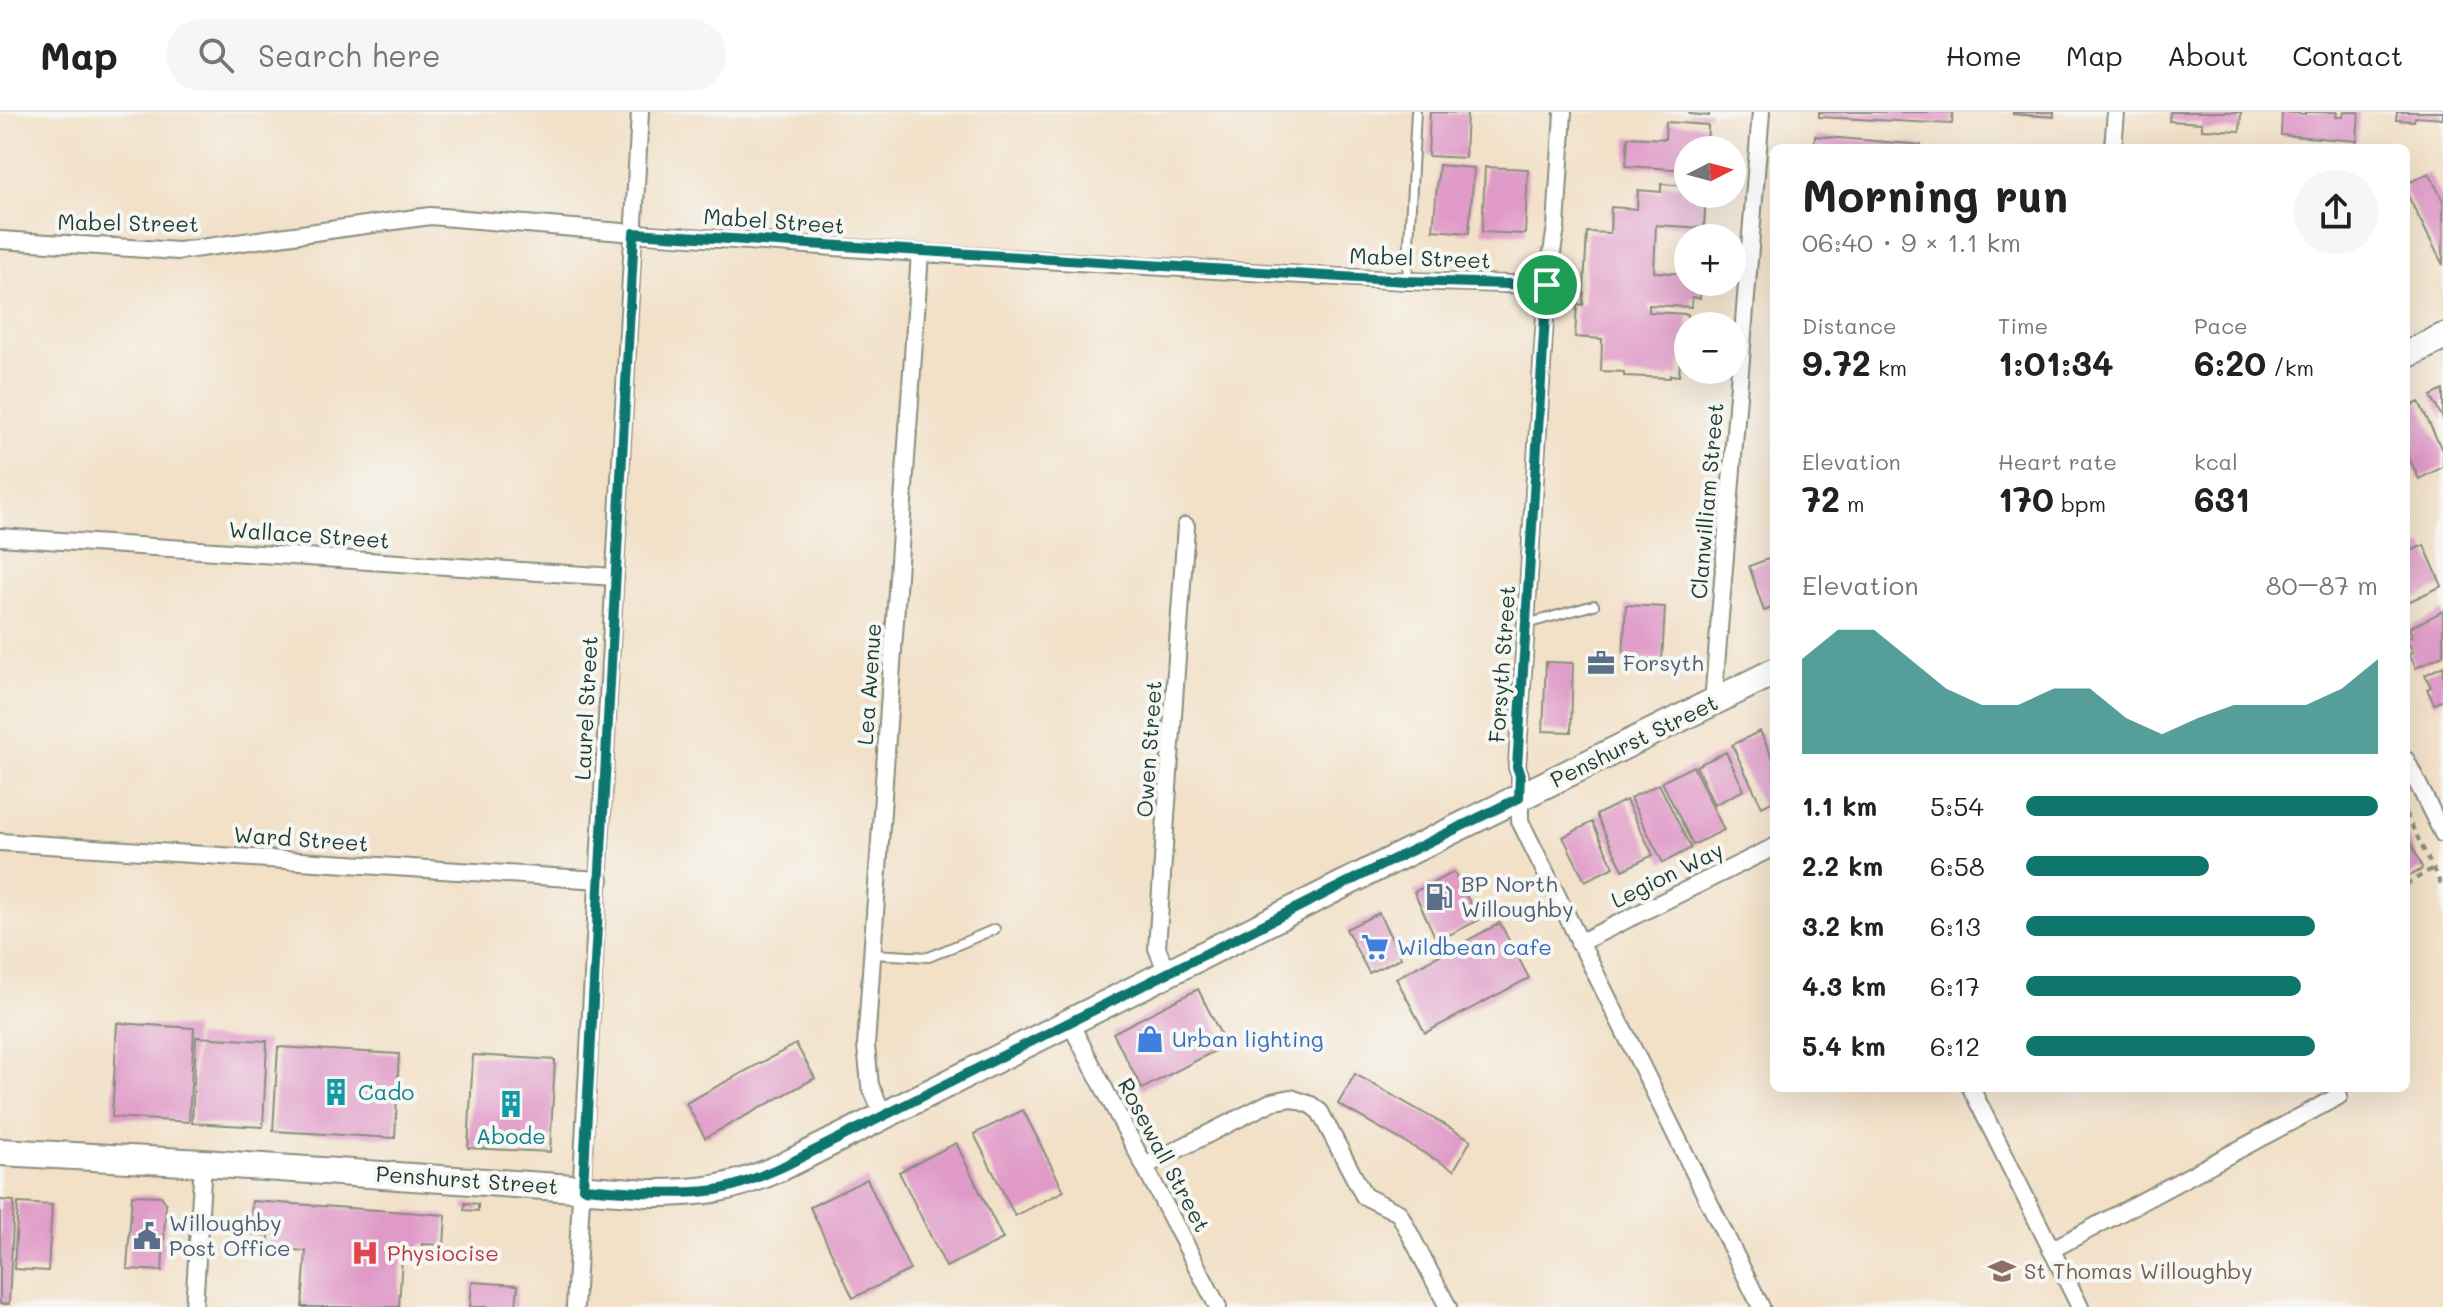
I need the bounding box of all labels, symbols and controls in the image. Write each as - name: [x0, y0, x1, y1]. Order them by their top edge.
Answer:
- search box: [166, 19, 726, 91]
- text: Map: [40, 30, 118, 80]
- icon: search: [194, 33, 238, 77]
- text: Search here: [258, 35, 441, 75]
- text: Home: [1946, 37, 2022, 73]
- text: Map: [2066, 37, 2123, 73]
- text: About: [2167, 37, 2248, 73]
- text: Contact: [2292, 37, 2403, 73]
- north arrow: [1674, 136, 1746, 208]
- map controls: [1674, 136, 1746, 384]
- text: Morning run: [1802, 166, 2068, 223]
- button: share: [2294, 170, 2378, 254]
- street label: Mabel Street: [702, 201, 846, 240]
- street label: Mabel Street: [57, 207, 199, 238]
- button: +: [1674, 224, 1746, 296]
- text: 06:40 · 9 × 1.1 km: [1802, 225, 2021, 259]
- street label: Mabel Street: [1349, 241, 1491, 274]
- pin: [1513, 251, 1581, 319]
- icon: arrive: [1525, 263, 1569, 307]
- text: Distance: [1802, 311, 1897, 340]
- text: Time: [1998, 311, 2048, 340]
- text: Pace: [2194, 311, 2248, 340]
- button: −: [1674, 312, 1746, 384]
- text: 9.72: [1802, 340, 1871, 385]
- text: 1:01:34: [1998, 340, 2114, 385]
- text: 6:20: [2194, 340, 2266, 385]
- text: km: [1871, 353, 1907, 382]
- text: /km: [2266, 353, 2314, 382]
- street label: Clanwilliam Street: [1683, 402, 1730, 600]
- text: Elevation: [1802, 447, 1901, 476]
- text: Heart rate: [1998, 447, 2117, 476]
- text: kcal: [2194, 447, 2238, 476]
- text: 72: [1802, 476, 1840, 521]
- text: 170: [1998, 476, 2054, 521]
- text: 631: [2194, 476, 2250, 521]
- text: m: [1840, 489, 1865, 518]
- text: bpm: [2054, 489, 2106, 518]
- street label: Wallace Street: [228, 514, 391, 555]
- text: Elevation: [1802, 568, 1919, 602]
- text: 80–87 m: [2266, 568, 2378, 602]
- street label: Forsyth Street: [1482, 584, 1521, 744]
- street label: Lea Avenue: [850, 622, 887, 746]
- street label: Laurel Street: [567, 635, 604, 781]
- office icon: Forsyth: [1586, 648, 1616, 678]
- place label: Forsyth: [1623, 648, 1704, 677]
- street label: Owen Street: [1129, 679, 1168, 818]
- street label: Penshurst Street: [1545, 687, 1722, 794]
- text: 1.1 km: [1802, 789, 1877, 823]
- text: 5:54: [1930, 789, 1984, 823]
- street label: Ward Street: [233, 819, 369, 858]
- street label: Legion Way: [1606, 835, 1728, 914]
- text: 2.2 km: [1802, 849, 1883, 883]
- text: 6:58: [1930, 849, 1985, 883]
- place label: BP North Willoughby: [1461, 869, 1574, 923]
- fuel station icon: BP North Willoughby: [1424, 882, 1454, 912]
- text: 3.2 km: [1802, 909, 1884, 943]
- text: 6:13: [1930, 909, 1981, 943]
- supermarket icon: Wildbean cafe: [1360, 932, 1390, 962]
- place label: Wildbean cafe: [1397, 932, 1552, 961]
- text: 4.3 km: [1802, 969, 1886, 1003]
- text: 6:17: [1930, 969, 1980, 1003]
- shop icon: Urban lighting: [1135, 1024, 1165, 1054]
- place label: Urban lighting: [1172, 1024, 1323, 1053]
- text: 5.4 km: [1802, 1029, 1886, 1063]
- text: 6:12: [1930, 1029, 1980, 1063]
- street label: Rosewall Street: [1112, 1073, 1217, 1237]
- building icon: Cado: [321, 1077, 351, 1107]
- place label: Cado: [358, 1077, 414, 1106]
- building icon: Abode: [496, 1089, 526, 1119]
- place label: Abode: [476, 1121, 546, 1150]
- street label: Penshurst Street: [375, 1159, 559, 1200]
- place label: Willoughby Post Office: [169, 1208, 291, 1262]
- public building icon: Willoughby Post Office: [132, 1221, 162, 1251]
- hospital icon: Physiocise: [350, 1238, 380, 1268]
- place label: Physiocise: [387, 1238, 499, 1267]
- school or university icon: St Thomas Willoughby: [1987, 1256, 2017, 1286]
- place label: St Thomas Willoughby: [2024, 1256, 2253, 1285]

